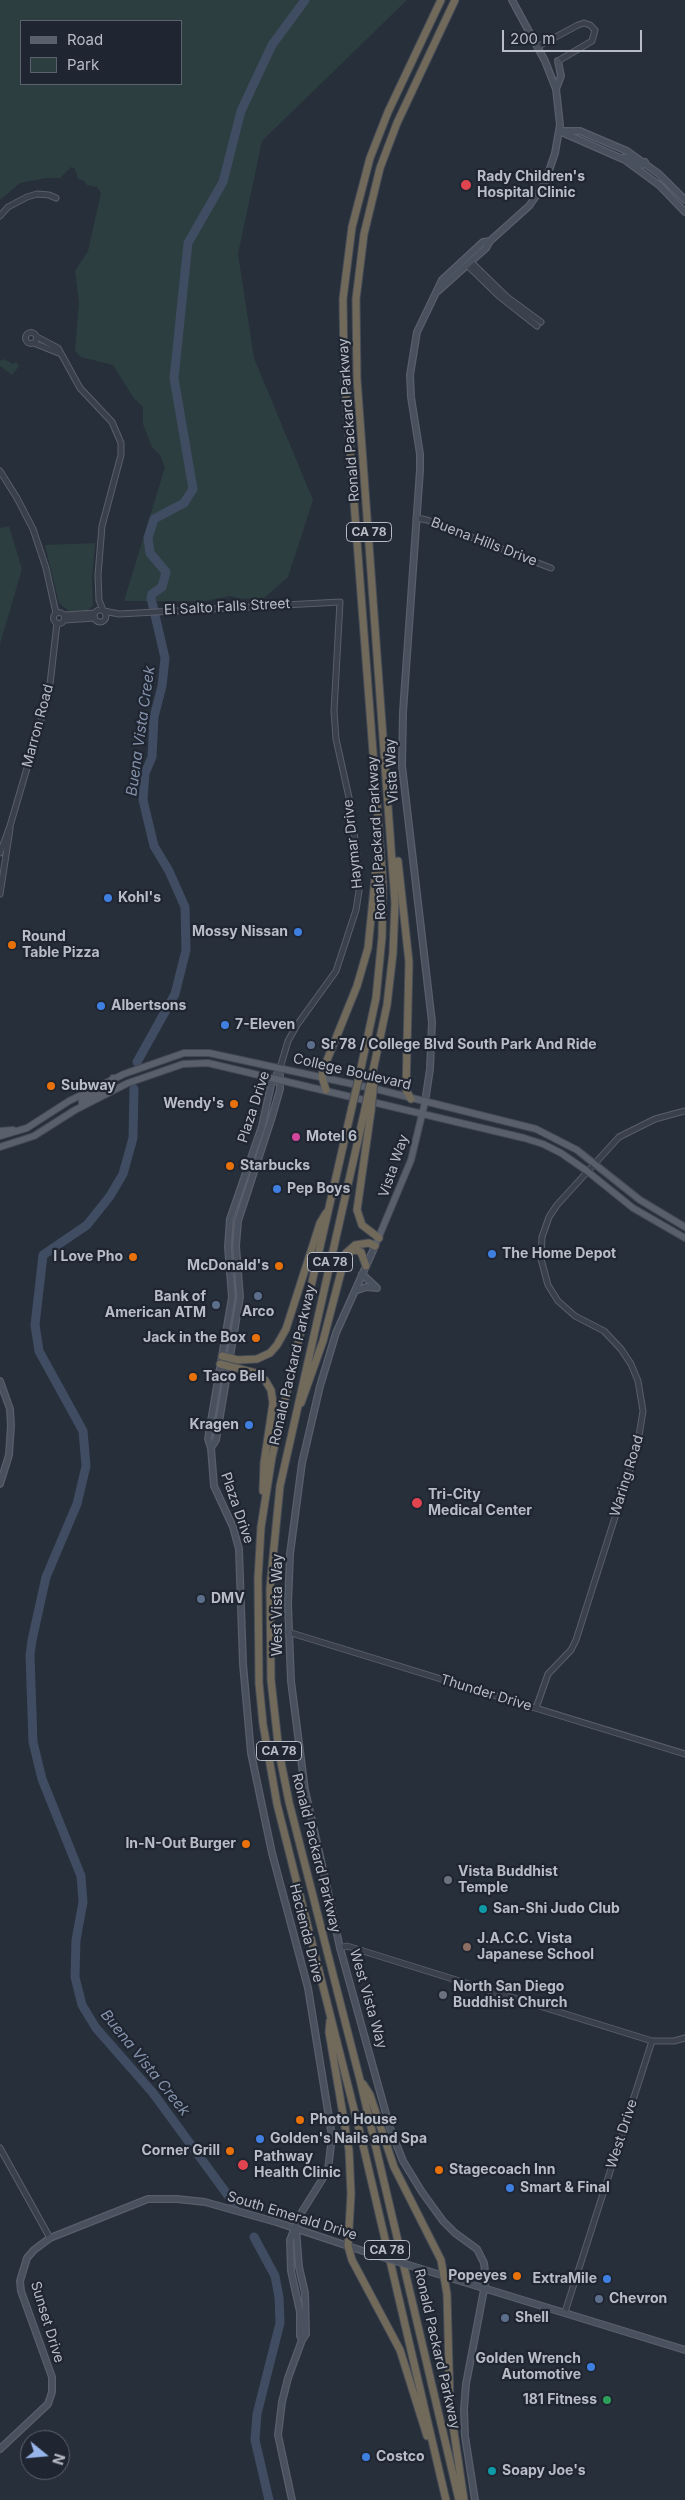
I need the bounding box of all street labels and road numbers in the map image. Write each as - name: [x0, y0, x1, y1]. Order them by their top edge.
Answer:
- street label: Ronald Packard Parkway: [335, 338, 363, 502]
- street label: Buena Hills Drive: [429, 514, 539, 570]
- road number: CA 78: [346, 522, 392, 542]
- street label: El Salto Falls Street: [163, 595, 291, 619]
- street label: Marron Road: [19, 683, 57, 769]
- street label: Vista Way: [382, 738, 402, 804]
- street label: Ronald Packard Parkway: [364, 756, 390, 920]
- street label: Haymar Drive: [340, 798, 366, 890]
- street label: College Boulevard: [291, 1050, 413, 1094]
- street label: Plaza Drive: [235, 1069, 273, 1145]
- street label: Vista Way: [375, 1132, 413, 1200]
- road number: CA 78: [308, 1252, 352, 1272]
- street label: Ronald Packard Parkway: [266, 1283, 320, 1447]
- street label: Waring Road: [607, 1433, 647, 1519]
- street label: Plaza Drive: [217, 1470, 257, 1546]
- street label: West Vista Way: [270, 1554, 286, 1656]
- street label: Thunder Drive: [438, 1671, 534, 1715]
- road number: CA 78: [256, 1742, 302, 1760]
- street label: Ronald Packard Parkway: [288, 1771, 344, 1935]
- street label: Hacienda Drive: [286, 1882, 326, 1984]
- street label: West Vista Way: [346, 1947, 390, 2051]
- street label: West Drive: [603, 2097, 641, 2171]
- street label: South Emerald Drive: [225, 2188, 359, 2244]
- road number: CA 78: [364, 2240, 410, 2260]
- street label: Ronald Packard Parkway: [410, 2267, 464, 2431]
- street label: Sunset Drive: [27, 2279, 67, 2365]

